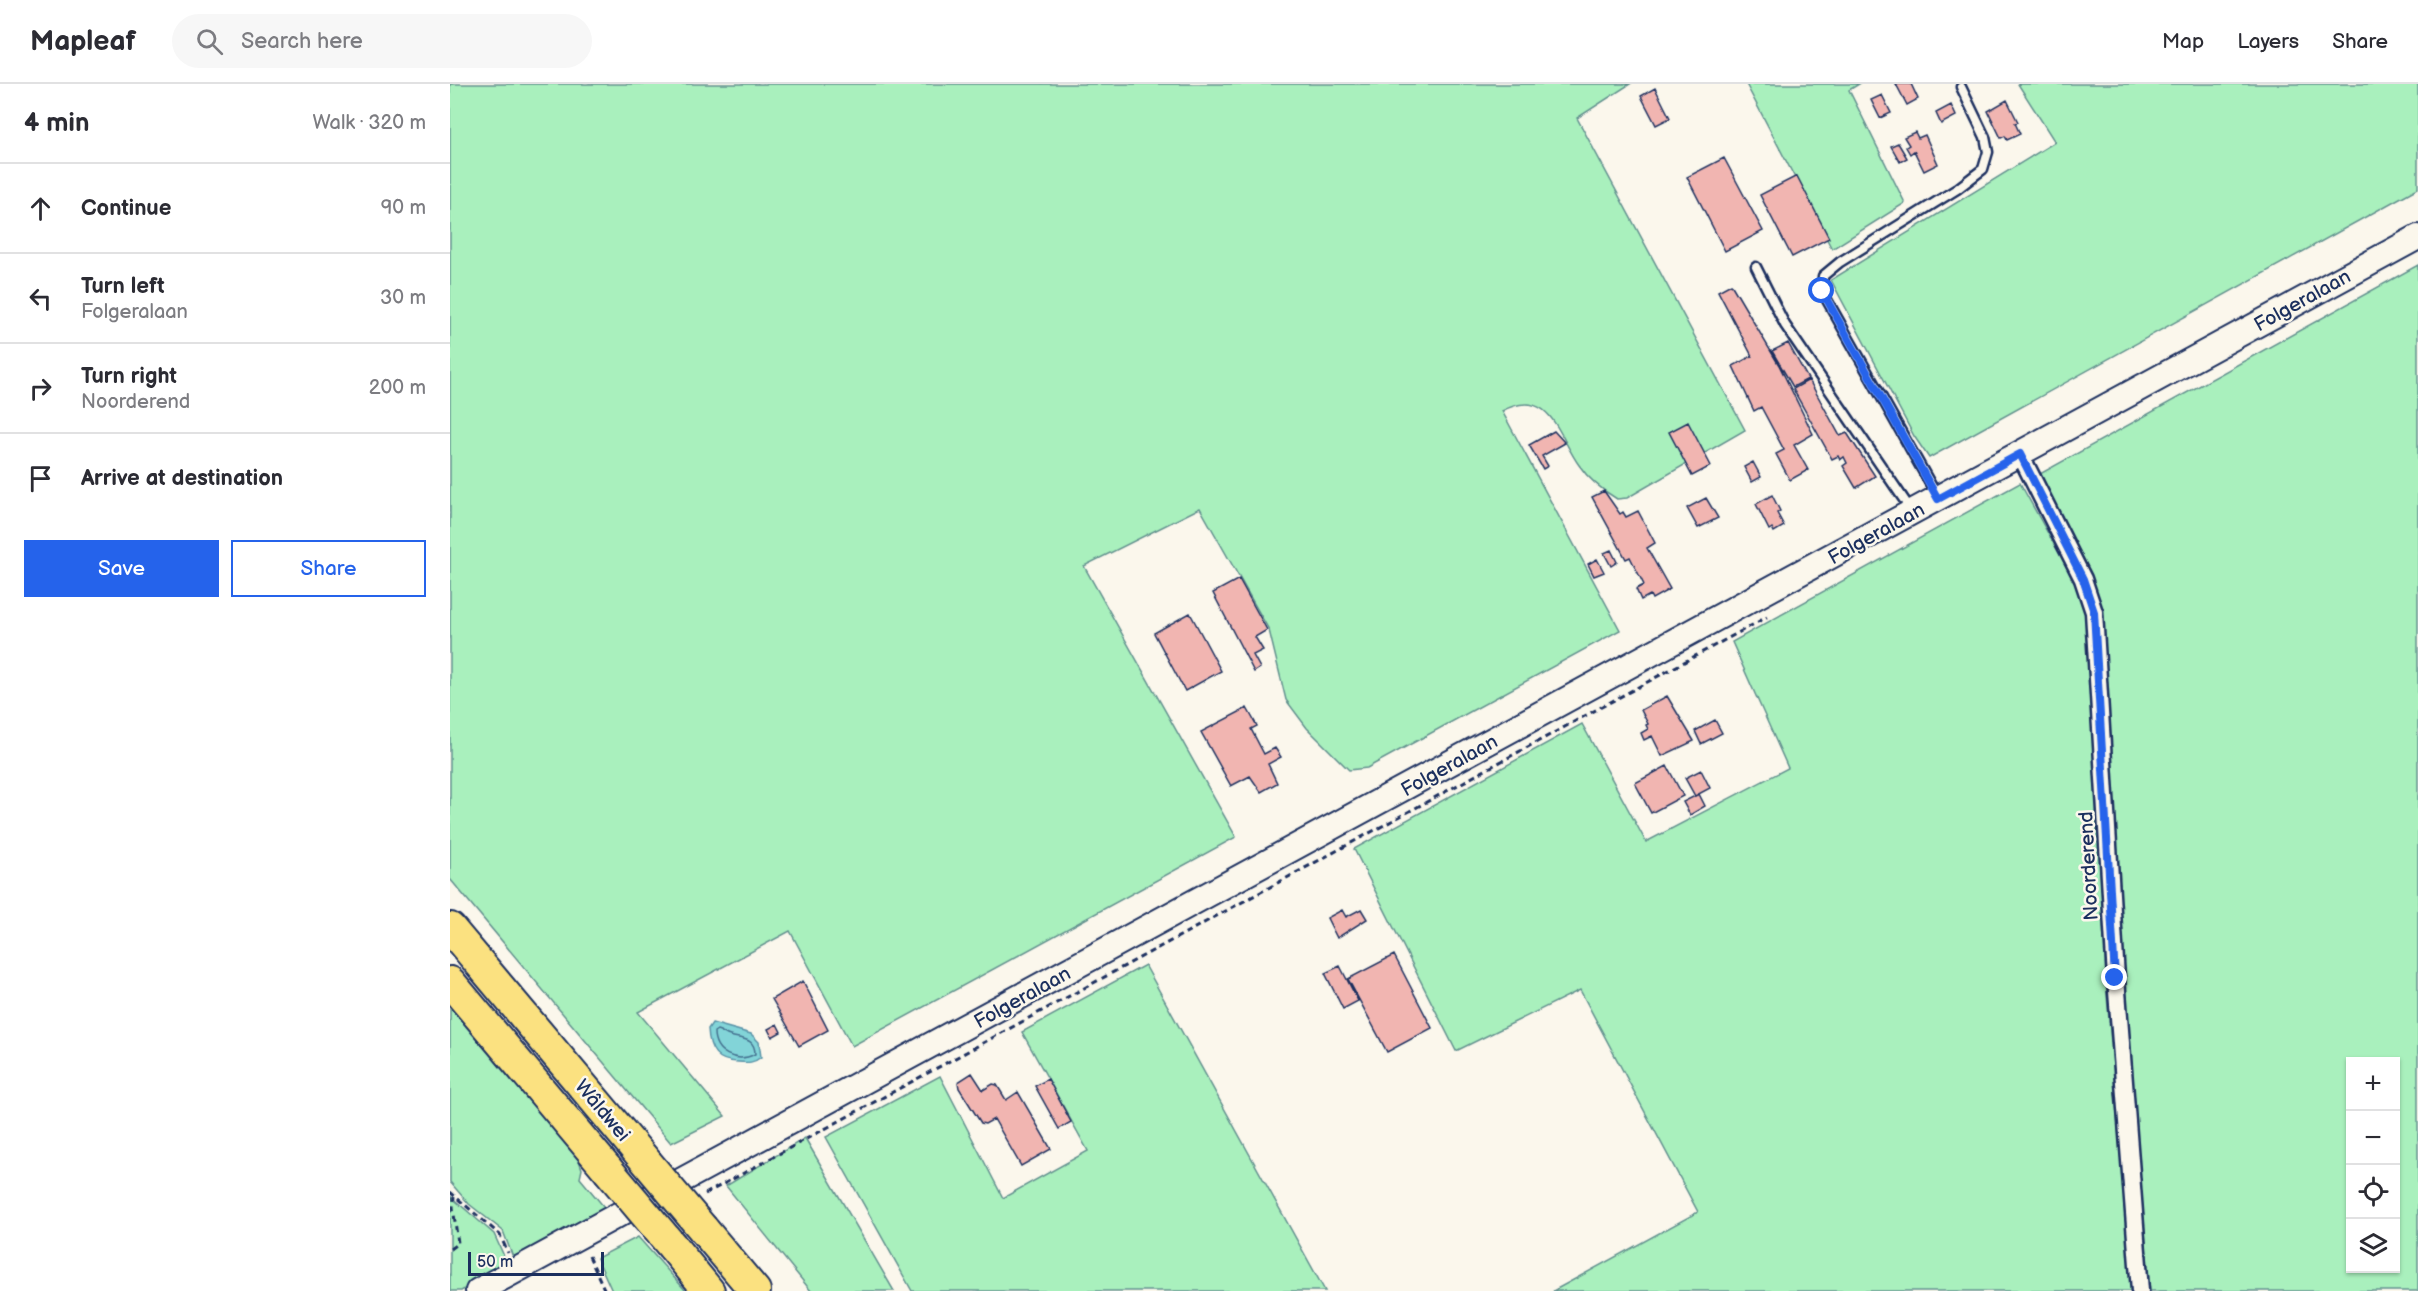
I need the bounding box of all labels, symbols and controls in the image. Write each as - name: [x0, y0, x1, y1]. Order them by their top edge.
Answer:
- search box: [172, 14, 592, 68]
- text: Mapleaf: [30, 25, 136, 58]
- icon: search: [193, 25, 226, 58]
- text: Search here: [241, 28, 363, 55]
- text: Map: [2162, 29, 2204, 54]
- text: Layers: [2237, 29, 2299, 54]
- text: Share: [2332, 29, 2388, 54]
- text: 4 min: [24, 108, 89, 139]
- text: Walk · 320 m: [312, 111, 426, 135]
- icon: ahead: [24, 192, 57, 225]
- text: Continue: [81, 195, 171, 222]
- text: 90 m: [381, 196, 426, 220]
- street label: Folgeralaan: [2250, 264, 2355, 337]
- text: Turn left: [81, 273, 165, 300]
- route start: [1808, 277, 1834, 303]
- icon: left: [24, 282, 57, 315]
- text: 30 m: [380, 286, 426, 310]
- text: Folgeralaan: [81, 300, 188, 324]
- text: Turn right: [81, 363, 177, 390]
- icon: right: [24, 372, 57, 405]
- text: 200 m: [369, 376, 426, 400]
- text: Noorderend: [81, 390, 190, 414]
- icon: arrive: [24, 462, 57, 495]
- text: Arrive at destination: [81, 465, 283, 492]
- street label: Folgeralaan: [1824, 497, 1929, 570]
- button: Save: [24, 540, 219, 597]
- button: Share: [231, 540, 426, 597]
- street label: Folgeralaan: [1397, 729, 1502, 802]
- street label: Noorderend: [2074, 811, 2104, 921]
- street label: Folgeralaan: [970, 961, 1075, 1034]
- route end: [2101, 964, 2127, 990]
- map controls: [2346, 1057, 2400, 1273]
- button: +: [2346, 1057, 2400, 1111]
- street label: Wâldwei: [569, 1075, 635, 1146]
- button: −: [2346, 1111, 2400, 1165]
- button: locate: [2346, 1165, 2400, 1219]
- button: layers: [2346, 1219, 2400, 1273]
- scale bar: [468, 1249, 604, 1276]
- text: 50 m: [477, 1253, 513, 1272]

